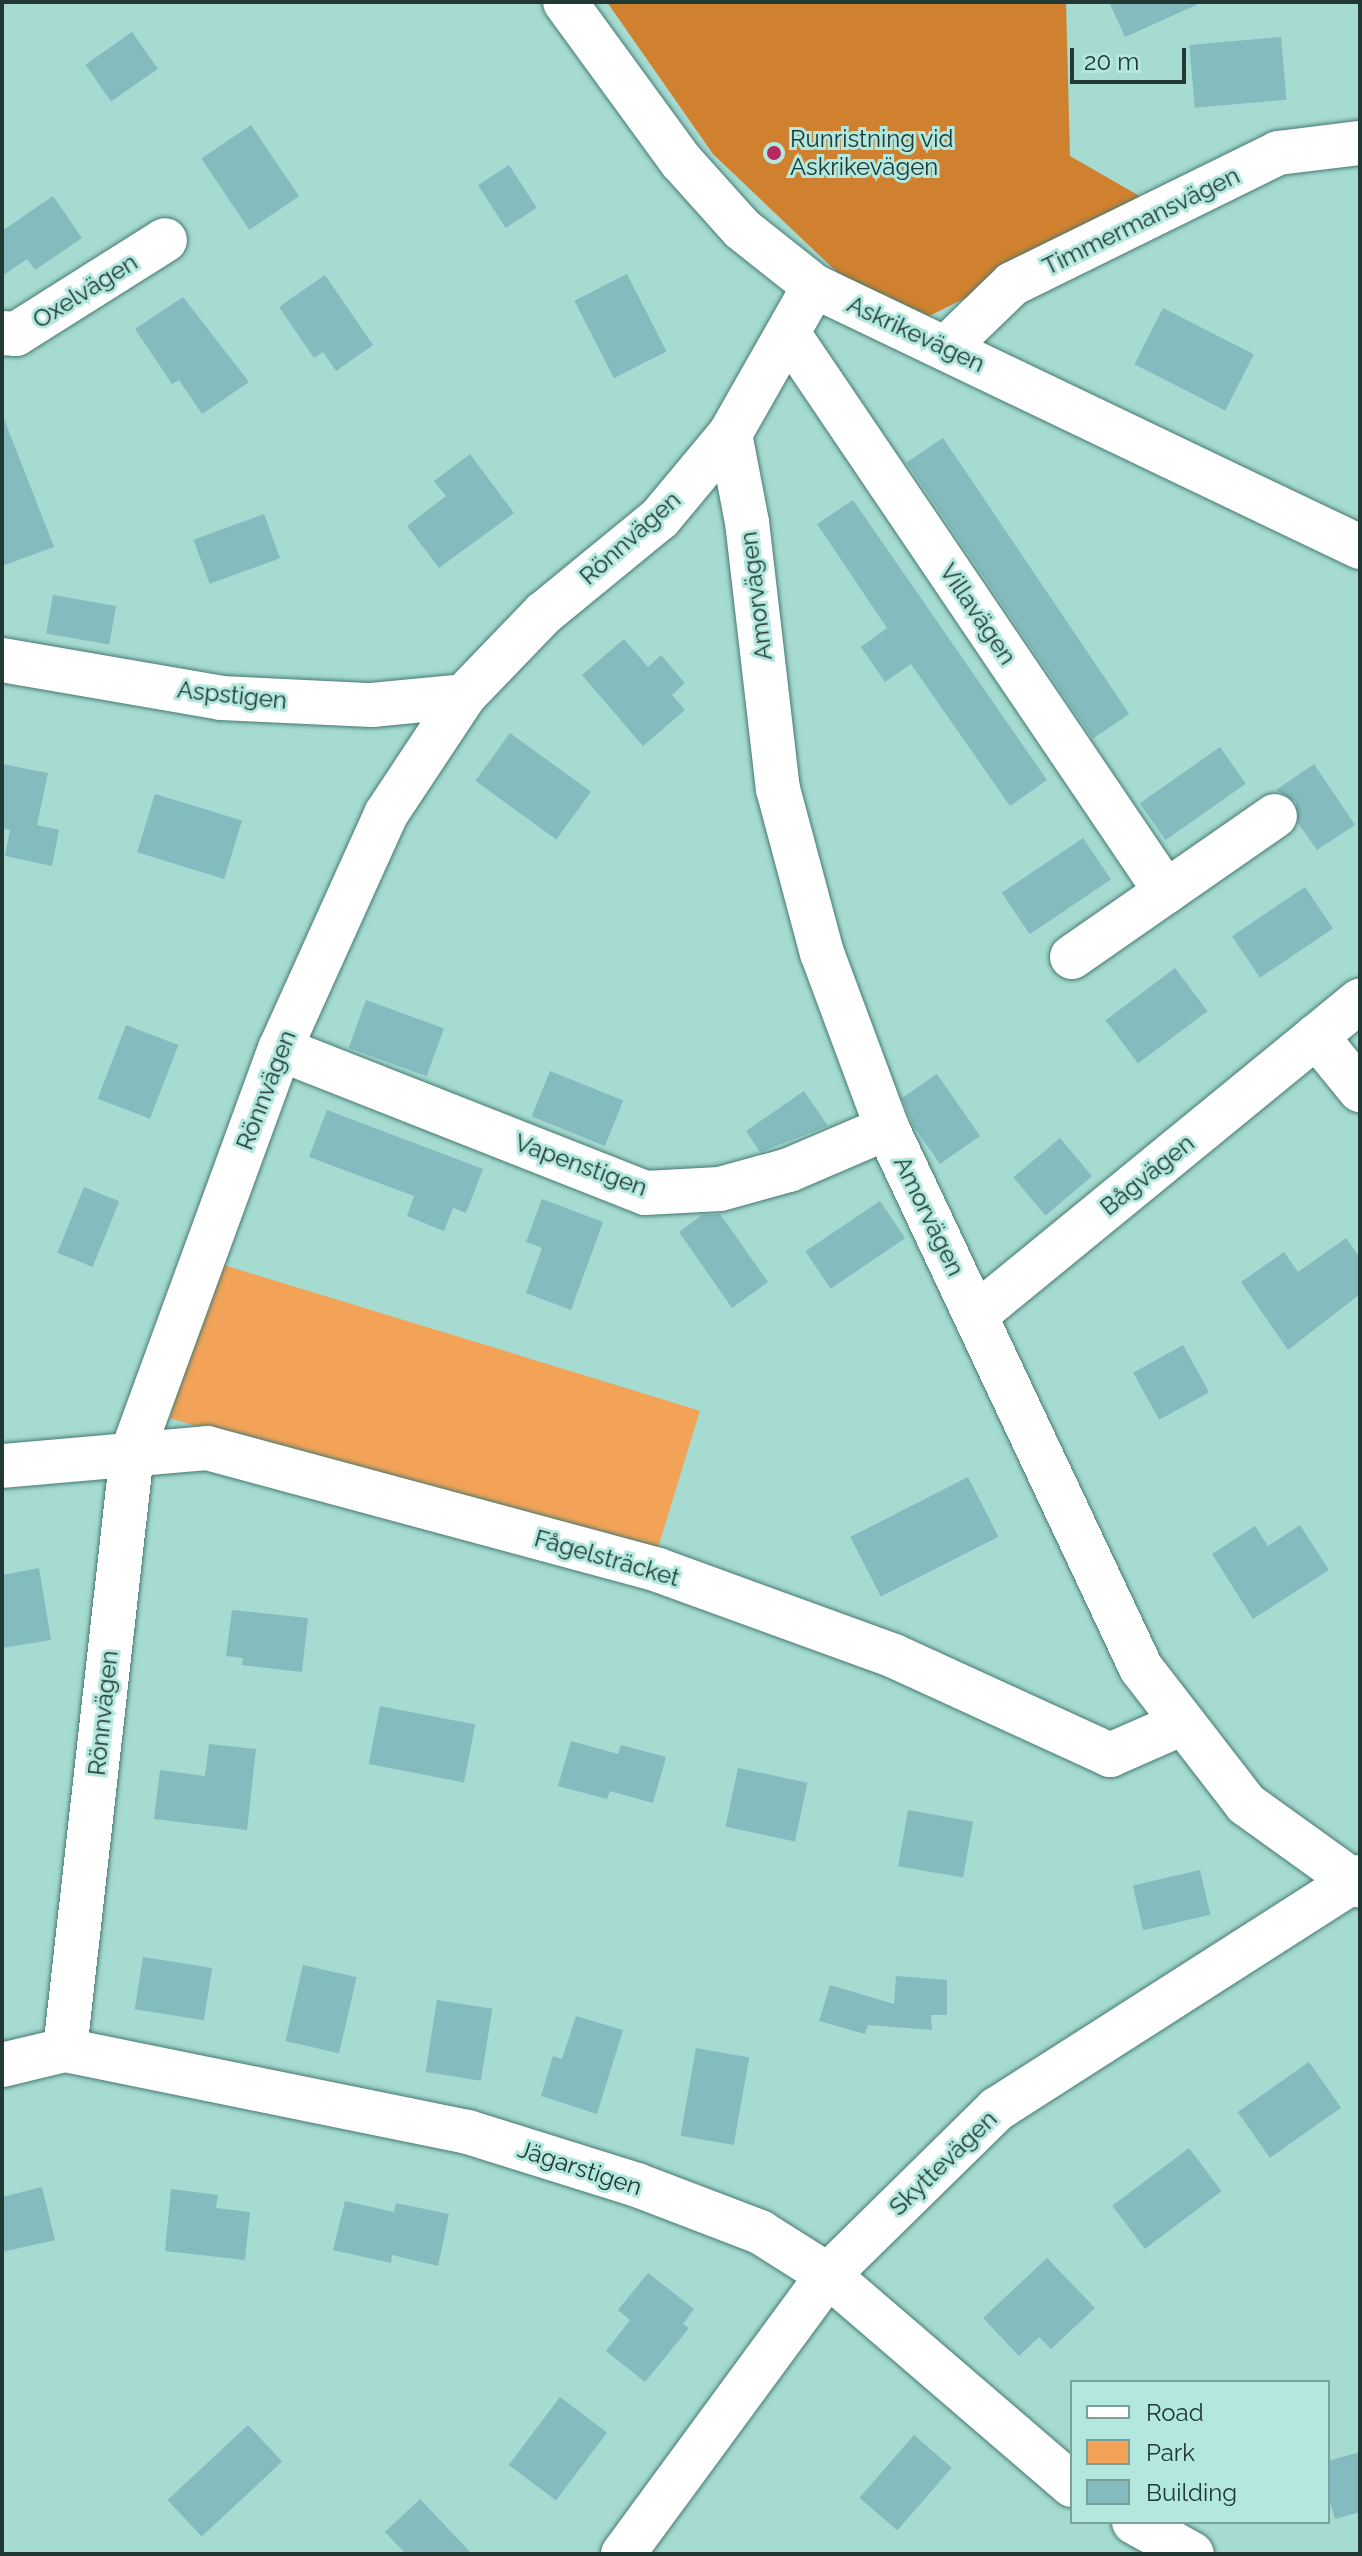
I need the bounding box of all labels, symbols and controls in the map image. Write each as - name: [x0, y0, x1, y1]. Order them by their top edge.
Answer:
- scale bar: [1074, 32, 1190, 82]
- text: 20 m: [1084, 47, 1139, 76]
- place label: Runristning vid Askrikevägen: [790, 125, 954, 181]
- marker: Runristning vid Askrikevägen: [765, 144, 783, 162]
- street label: Timmermansvägen: [1038, 161, 1244, 281]
- street label: Oxelvägen: [27, 248, 143, 334]
- street label: Askrikevägen: [843, 290, 989, 378]
- street label: Rönnvägen: [574, 485, 686, 591]
- street label: Amorvägen: [734, 530, 778, 662]
- street label: Villavägen: [934, 558, 1022, 670]
- street label: Aspstigen: [176, 675, 288, 715]
- street label: Rönnvägen: [230, 1026, 302, 1154]
- street label: Vapenstigen: [511, 1128, 651, 1202]
- street label: Bågvägen: [1094, 1128, 1200, 1222]
- street label: Amorvägen: [888, 1152, 970, 1280]
- street label: Fågelsträcket: [531, 1524, 683, 1592]
- street label: Rönnvägen: [82, 1649, 124, 1777]
- street label: Skyttevägen: [883, 2105, 1003, 2221]
- street label: Jägarstigen: [514, 2134, 646, 2202]
- legend: [1070, 2380, 1330, 2524]
- text: Road: [1146, 2398, 1204, 2427]
- text: Park: [1146, 2438, 1195, 2467]
- text: Building: [1146, 2478, 1237, 2507]

